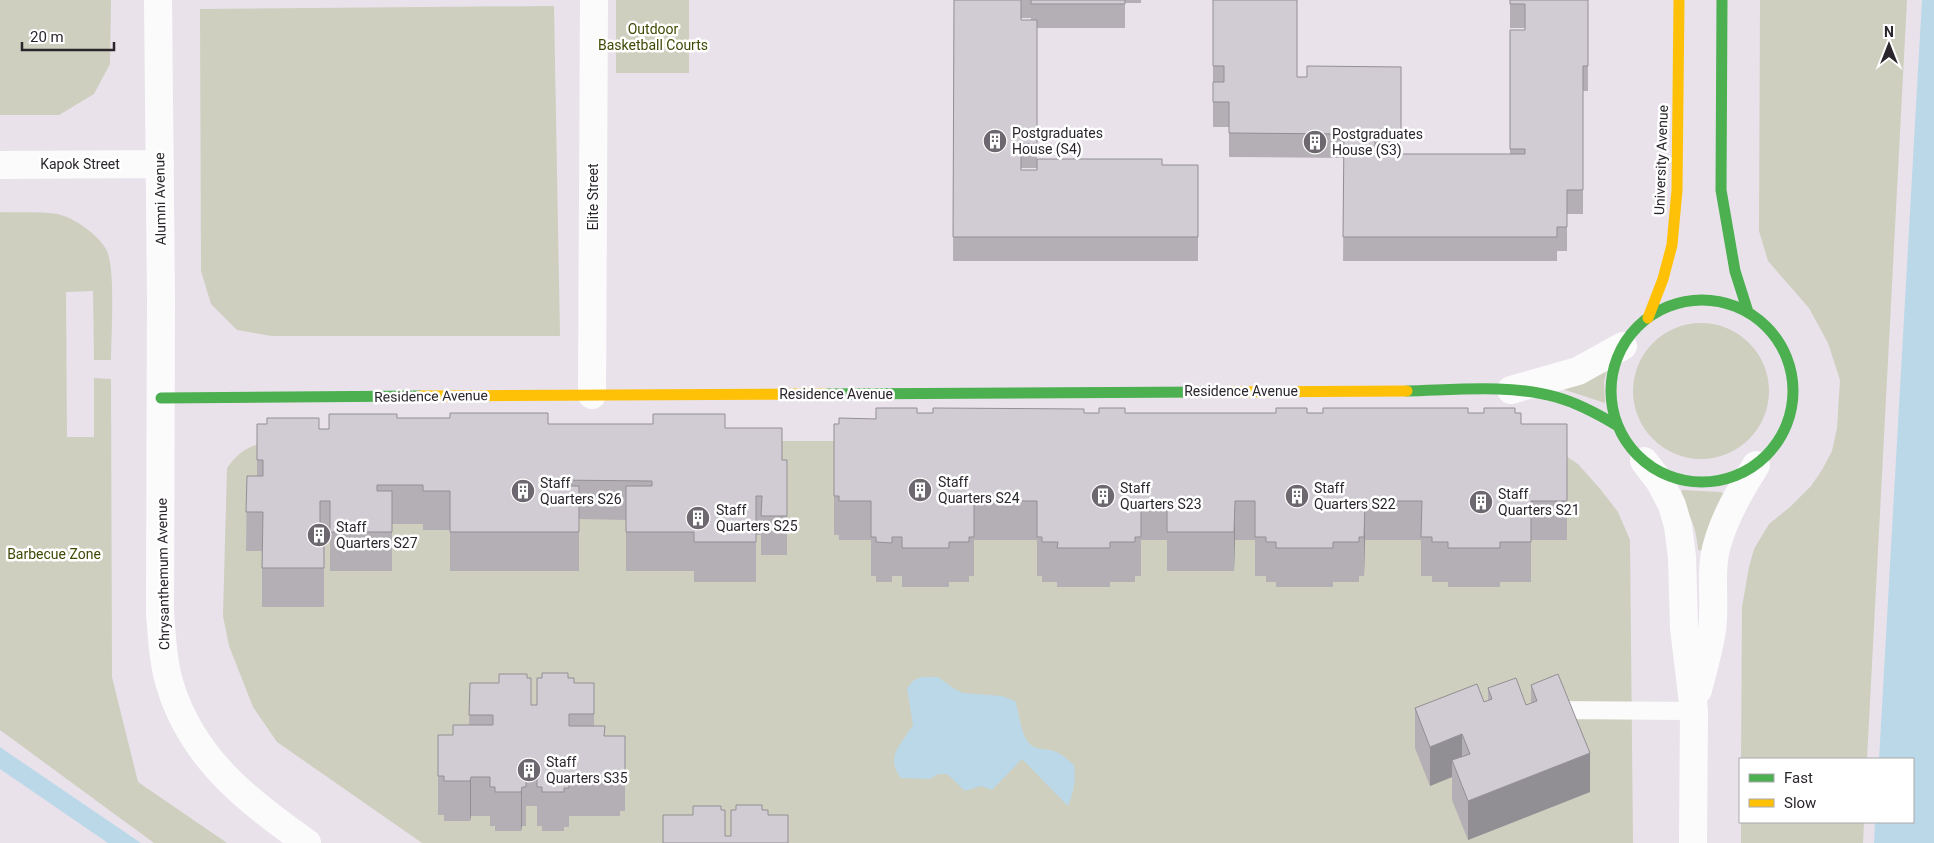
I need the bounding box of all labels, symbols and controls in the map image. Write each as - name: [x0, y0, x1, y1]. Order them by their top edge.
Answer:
- scale bar: [22, 20, 115, 52]
- north arrow: [1864, 20, 1914, 70]
- park label: Outdoor Basketball Courts: [598, 21, 708, 53]
- text: N: [1884, 24, 1894, 40]
- text: 20 m: [30, 28, 64, 46]
- street label: University Avenue: [1651, 105, 1671, 215]
- place label: Postgraduates House (S4): [1012, 125, 1103, 158]
- place label: Postgraduates House (S3): [1332, 126, 1423, 159]
- building icon: Postgraduates House (S4): [982, 128, 1008, 154]
- building icon: Postgraduates House (S3): [1302, 129, 1328, 155]
- street label: Alumni Avenue: [151, 152, 169, 246]
- street label: Kapok Street: [40, 156, 120, 172]
- street label: Elite Street: [585, 163, 601, 231]
- street label: Residence Avenue: [1184, 383, 1298, 399]
- street label: Residence Avenue: [779, 386, 893, 402]
- street label: Residence Avenue: [374, 387, 488, 405]
- place label: Staff Quarters S24: [938, 474, 1020, 506]
- place label: Staff Quarters S26: [540, 475, 622, 507]
- building icon: Staff Quarters S24: [907, 477, 933, 503]
- building icon: Staff Quarters S26: [510, 478, 536, 504]
- place label: Staff Quarters S23: [1120, 480, 1202, 512]
- place label: Staff Quarters S22: [1314, 480, 1396, 512]
- building icon: Staff Quarters S23: [1090, 483, 1116, 509]
- building icon: Staff Quarters S22: [1284, 483, 1310, 509]
- place label: Staff Quarters S21: [1498, 486, 1580, 518]
- building icon: Staff Quarters S21: [1468, 489, 1494, 515]
- street label: Chrysanthemum Avenue: [154, 498, 172, 650]
- place label: Staff Quarters S25: [716, 502, 798, 534]
- building icon: Staff Quarters S25: [685, 505, 711, 531]
- place label: Staff Quarters S27: [336, 519, 418, 551]
- building icon: Staff Quarters S27: [306, 522, 332, 548]
- park label: Barbecue Zone: [7, 546, 101, 562]
- place label: Staff Quarters S35: [546, 754, 628, 786]
- building icon: Staff Quarters S35: [516, 757, 542, 783]
- legend: [1739, 758, 1914, 823]
- text: Fast: [1784, 769, 1813, 787]
- text: Slow: [1784, 794, 1816, 812]

